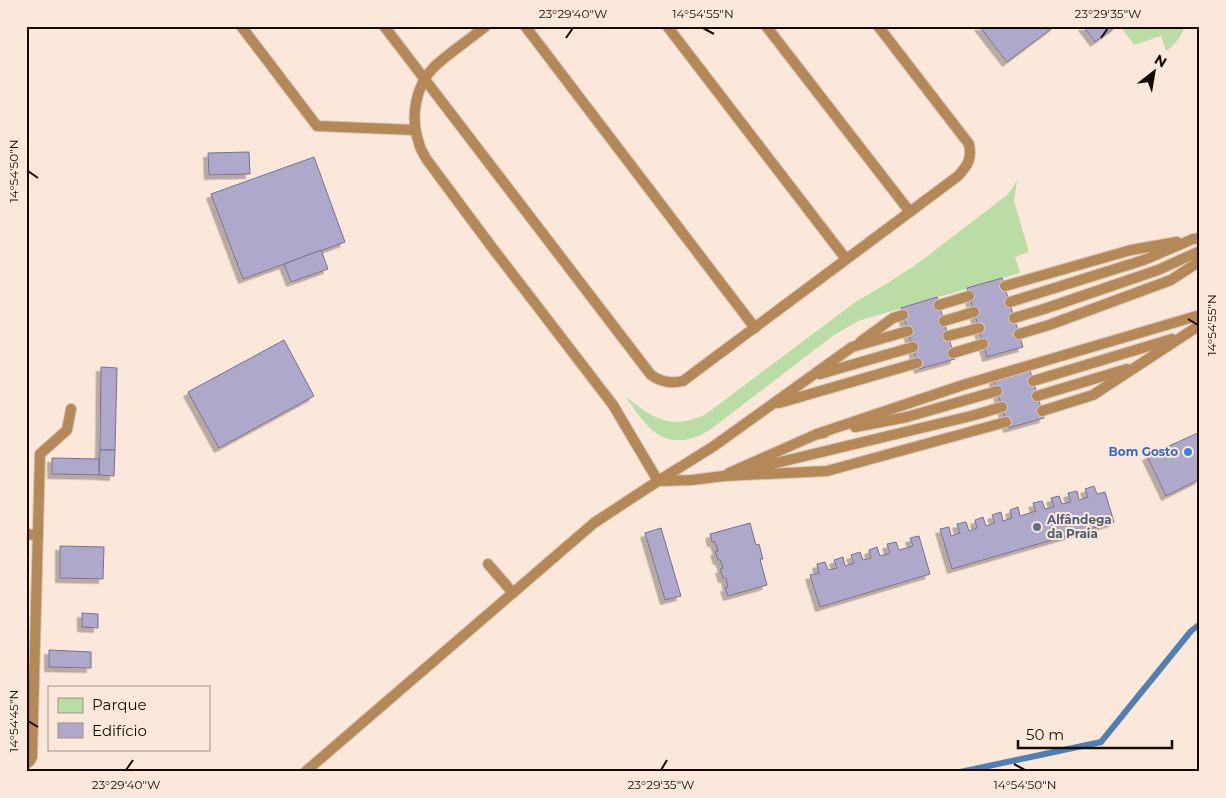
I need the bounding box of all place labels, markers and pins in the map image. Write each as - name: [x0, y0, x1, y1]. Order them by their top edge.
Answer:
- place label: Bom Gosto: [1109, 444, 1178, 459]
- marker: Bom Gosto: [1182, 446, 1194, 458]
- place label: Alfândega da Praia: [1046, 512, 1112, 541]
- marker: Alfândega da Praia: [1031, 521, 1043, 533]

